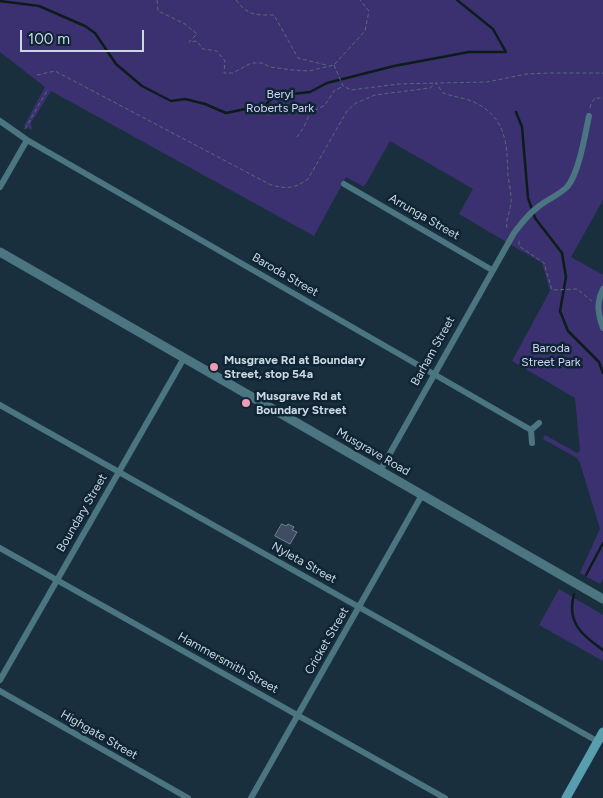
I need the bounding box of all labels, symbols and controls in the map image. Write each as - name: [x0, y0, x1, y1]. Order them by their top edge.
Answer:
- scale bar: [22, 20, 146, 52]
- text: 100 m: [28, 30, 70, 48]
- park label: Beryl Roberts Park: [246, 87, 314, 115]
- street label: Arrunga Street: [386, 191, 462, 243]
- street label: Baroda Street: [249, 250, 321, 300]
- street label: Barham Street: [408, 314, 458, 388]
- park label: Baroda Street Park: [521, 341, 581, 369]
- place label: Musgrave Rd at Boundary Street, stop 54a: [224, 353, 365, 381]
- marker: Musgrave Rd at Boundary Street, stop 54a: [208, 361, 220, 373]
- place label: Musgrave Rd at Boundary Street: [256, 389, 347, 417]
- marker: Musgrave Rd at Boundary Street: [240, 397, 252, 409]
- street label: Musgrave Road: [334, 425, 412, 479]
- street label: Boundary Street: [54, 471, 110, 555]
- street label: Nyleta Street: [269, 539, 339, 587]
- street label: Cricket Street: [302, 605, 352, 677]
- street label: Hammersmith Street: [175, 629, 281, 697]
- street label: Highgate Street: [58, 707, 140, 763]

